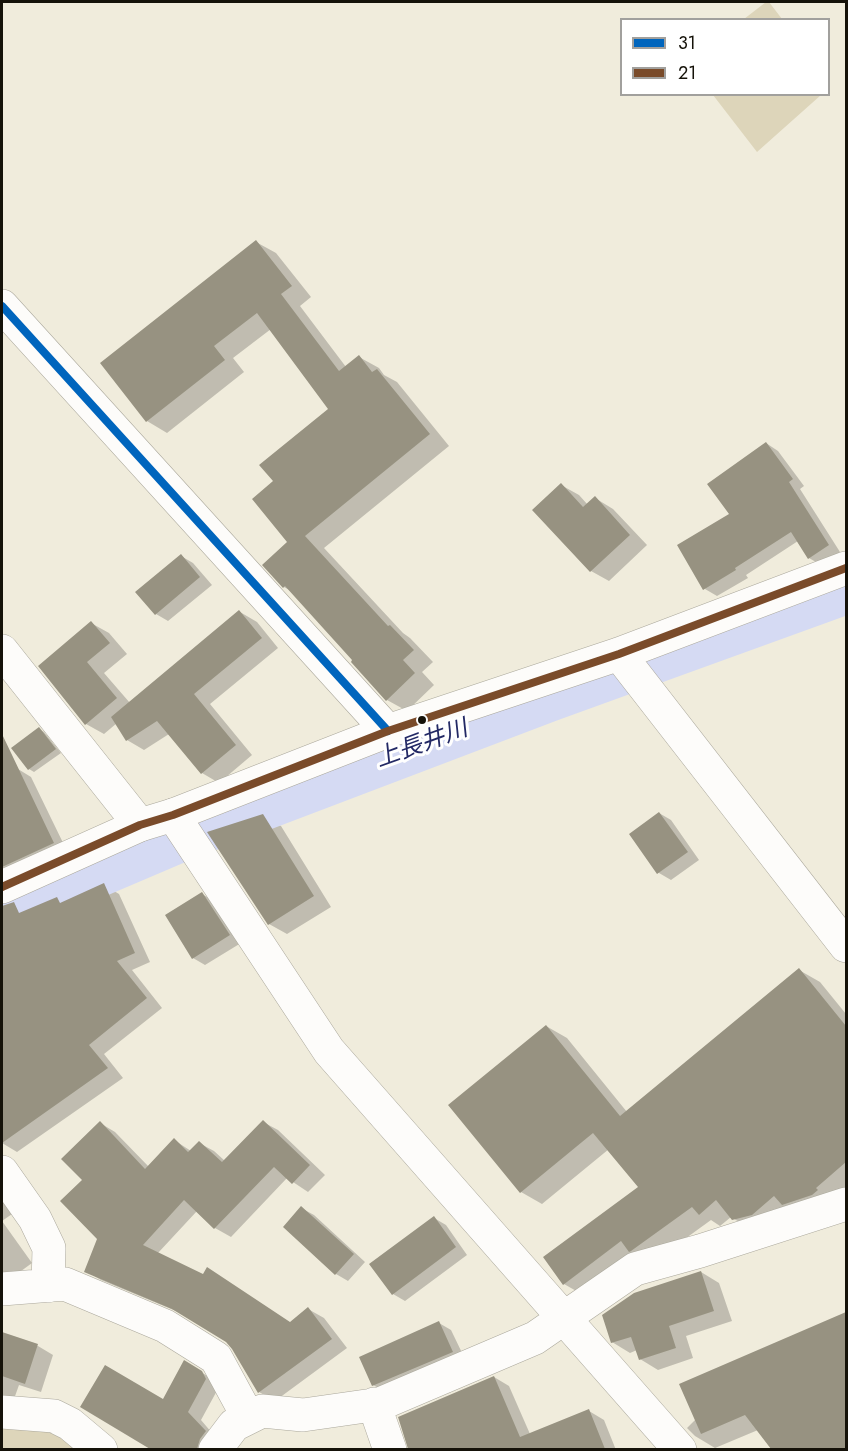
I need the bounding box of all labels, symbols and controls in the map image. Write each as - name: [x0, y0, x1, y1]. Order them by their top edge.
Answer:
- legend: [620, 18, 830, 96]
- text: 31: [678, 30, 696, 56]
- text: 21: [678, 60, 696, 86]
- unlabelled marker: [416, 714, 428, 726]
- water label: 上長井川: [372, 715, 472, 775]

